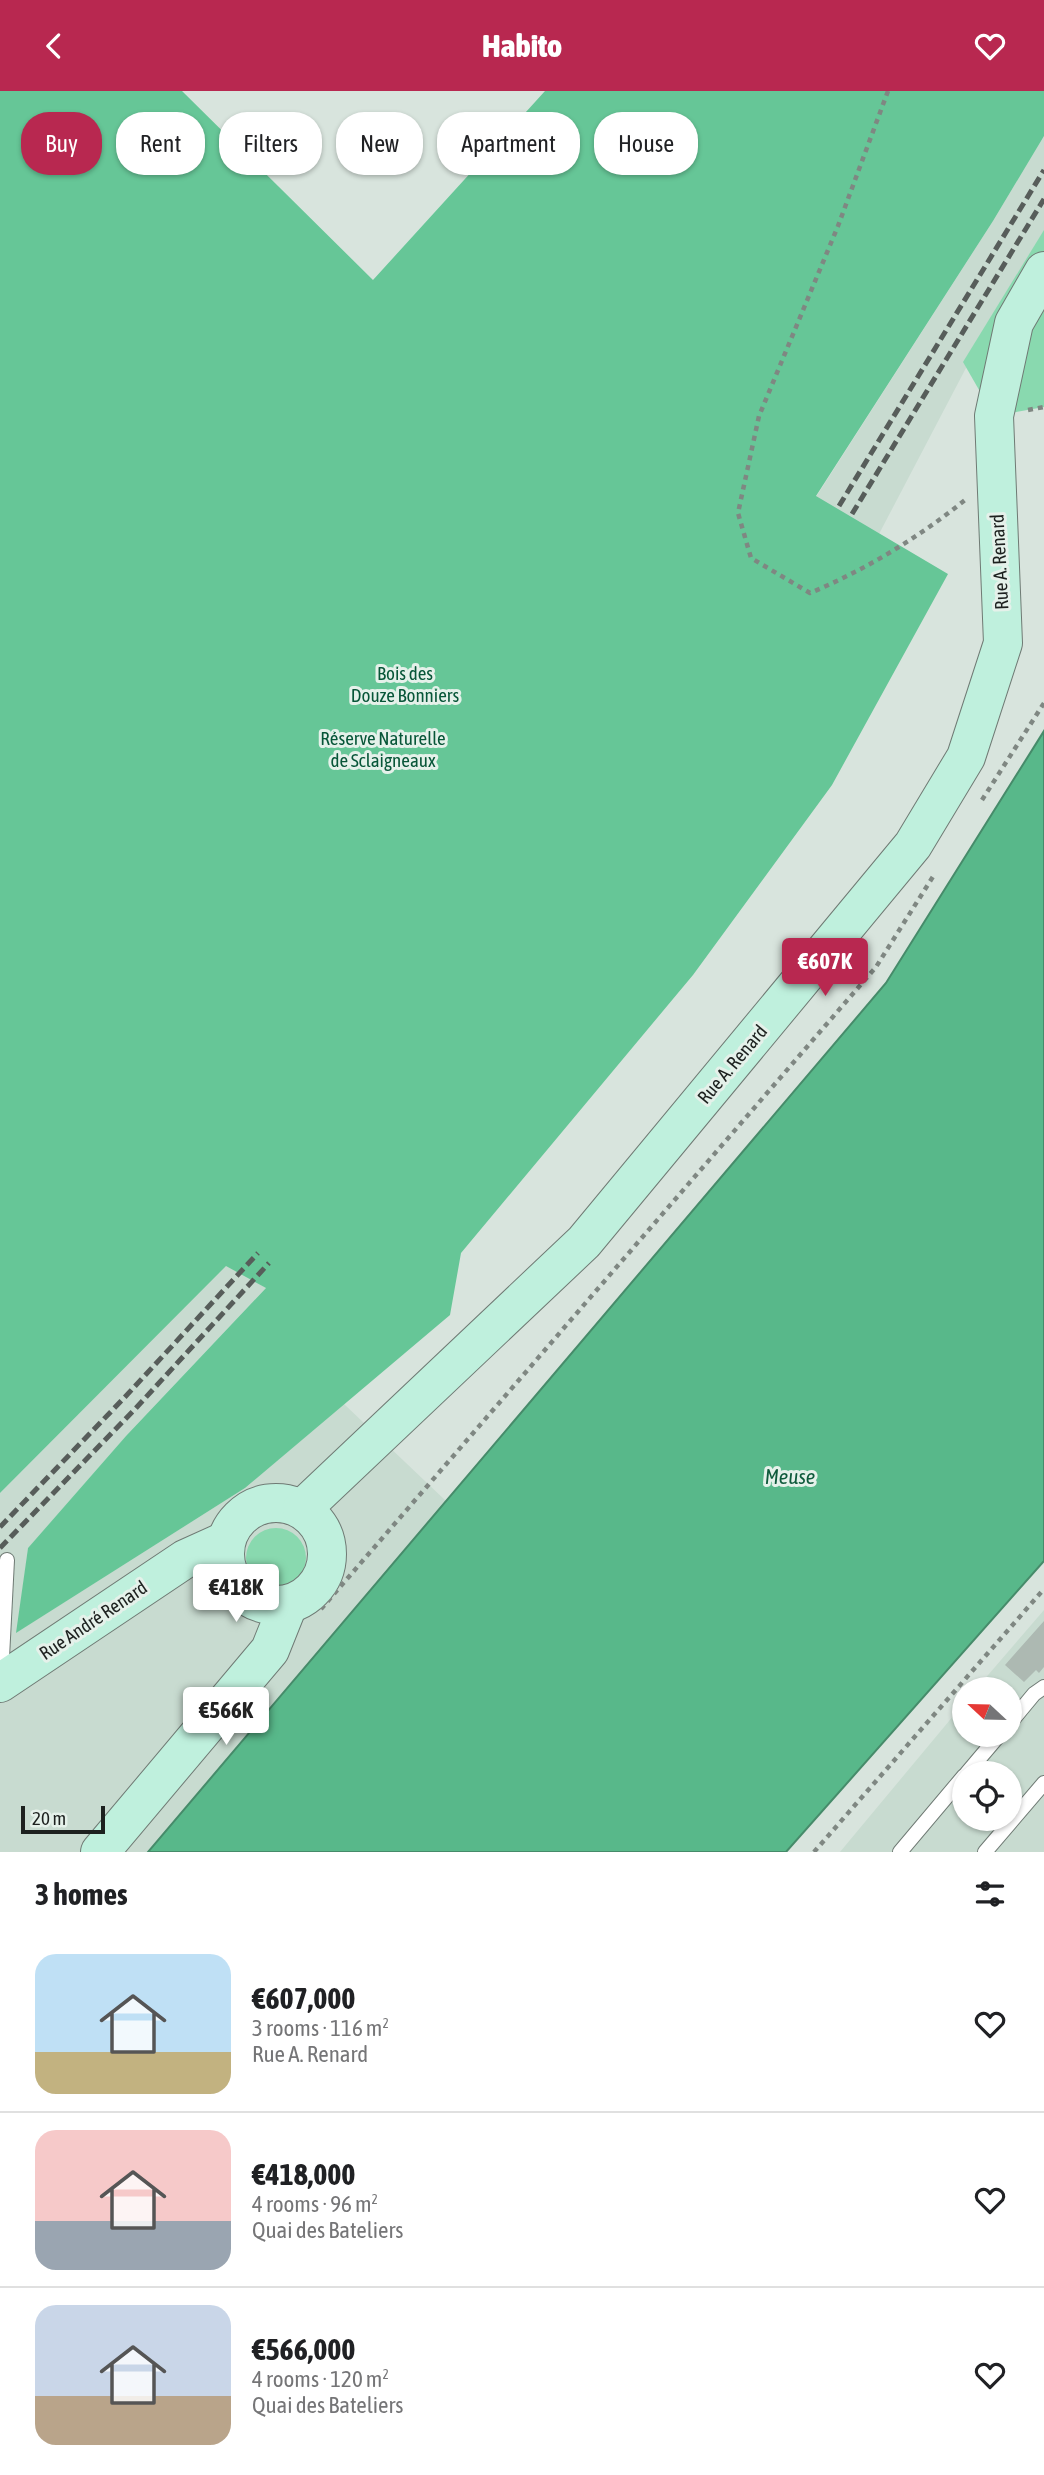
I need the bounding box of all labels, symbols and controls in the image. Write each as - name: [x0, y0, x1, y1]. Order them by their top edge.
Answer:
- icon: back: [35, 27, 73, 65]
- text: Habito: [482, 27, 562, 64]
- icon: heart: [971, 27, 1009, 65]
- chip: Buy: [21, 112, 102, 175]
- chip: Rent: [116, 112, 205, 175]
- chip: Filters: [219, 112, 322, 175]
- chip: New: [336, 112, 423, 175]
- chip: Apartment: [437, 112, 580, 175]
- chip: House: [594, 112, 698, 175]
- street label: Rue A. Renard: [986, 513, 1012, 611]
- park label: Bois des Douze Bonniers: [351, 662, 459, 706]
- park label: Réserve Naturelle de Sclaigneaux: [320, 727, 446, 771]
- pin: €607K: [776, 939, 874, 998]
- text: €607K: [798, 948, 852, 974]
- street label: Rue A. Renard: [693, 1020, 771, 1108]
- water label: Meuse: [765, 1464, 815, 1488]
- pin: €418K: [187, 1565, 285, 1624]
- text: €418K: [209, 1574, 263, 1600]
- street label: Rue André Renard: [35, 1576, 151, 1664]
- north arrow: [952, 1677, 1022, 1747]
- map controls: [952, 1677, 1022, 1831]
- pin: €566K: [177, 1687, 275, 1747]
- text: €566K: [199, 1697, 253, 1723]
- button: locate: [952, 1761, 1022, 1831]
- scale bar: [21, 1803, 105, 1835]
- text: 20 m: [32, 1807, 66, 1829]
- icon: filters: [971, 1875, 1009, 1913]
- text: 3 homes: [35, 1877, 128, 1911]
- text: €607,000: [252, 1981, 355, 2015]
- icon: home: [91, 1982, 175, 2066]
- icon: heart: [971, 2005, 1009, 2043]
- text: 3 rooms · 116 m²: [252, 2015, 389, 2041]
- text: Rue A. Renard: [252, 2041, 368, 2067]
- text: €418,000: [252, 2157, 355, 2191]
- icon: home: [91, 2158, 175, 2242]
- icon: heart: [971, 2181, 1009, 2219]
- text: 4 rooms · 96 m²: [252, 2191, 378, 2217]
- text: Quai des Bateliers: [252, 2217, 403, 2243]
- text: €566,000: [252, 2332, 355, 2366]
- icon: home: [91, 2333, 175, 2417]
- icon: heart: [971, 2356, 1009, 2394]
- text: 4 rooms · 120 m²: [252, 2366, 389, 2392]
- text: Quai des Bateliers: [252, 2392, 403, 2418]

